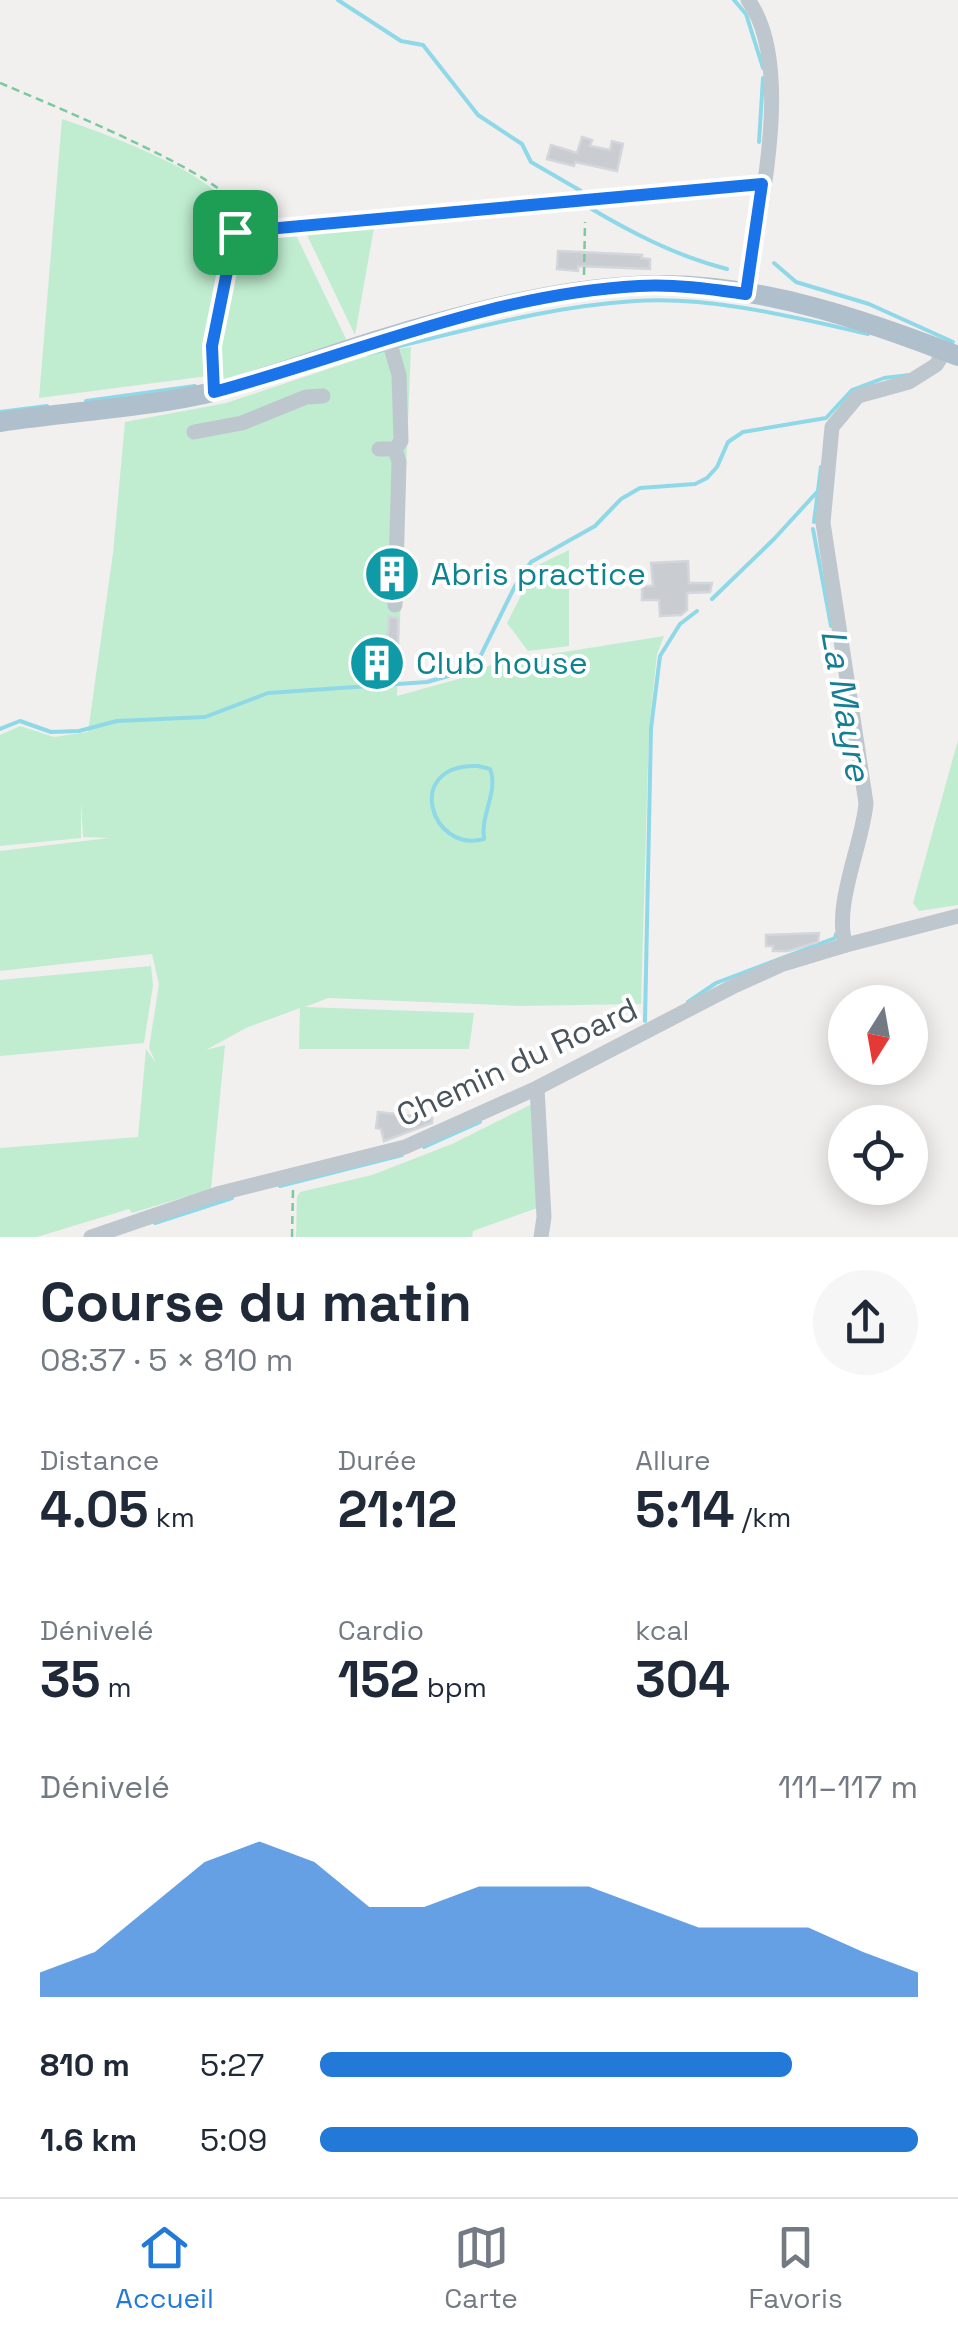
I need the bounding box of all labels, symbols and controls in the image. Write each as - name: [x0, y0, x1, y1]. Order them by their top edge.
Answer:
- pin: [193, 190, 278, 275]
- icon: arrive: [208, 205, 263, 260]
- building icon: Abris practice: [362, 544, 422, 604]
- place label: Abris practice: [431, 554, 646, 594]
- water label: La Mayre: [811, 626, 881, 785]
- building icon: Club house: [347, 633, 407, 693]
- place label: Club house: [416, 643, 588, 683]
- north arrow: [828, 985, 928, 1085]
- map controls: [828, 985, 928, 1205]
- street label: Chemin du Roard: [390, 989, 644, 1135]
- button: locate: [828, 1105, 928, 1205]
- text: Course du matin: [40, 1267, 472, 1337]
- button: share: [813, 1270, 918, 1375]
- text: 08:37 · 5 × 810 m: [40, 1340, 293, 1380]
- text: Distance: [40, 1442, 159, 1478]
- text: Durée: [338, 1442, 417, 1478]
- text: Allure: [635, 1442, 710, 1478]
- text: 4.05: [40, 1478, 149, 1542]
- text: 21:12: [338, 1478, 457, 1542]
- text: 5:14: [635, 1478, 735, 1542]
- text: km: [149, 1499, 195, 1535]
- text: /km: [735, 1499, 791, 1535]
- text: Dénivelé: [40, 1612, 154, 1648]
- text: Cardio: [338, 1612, 424, 1648]
- text: kcal: [635, 1612, 689, 1648]
- text: 35: [40, 1648, 100, 1712]
- text: 152: [338, 1648, 420, 1712]
- text: 304: [635, 1648, 730, 1712]
- text: m: [100, 1669, 132, 1705]
- text: bpm: [420, 1669, 487, 1705]
- text: Dénivelé: [40, 1767, 170, 1807]
- text: 111–117 m: [778, 1767, 918, 1807]
- text: 810 m: [40, 2045, 130, 2085]
- text: 5:27: [200, 2045, 264, 2085]
- text: 1.6 km: [40, 2120, 137, 2160]
- text: 5:09: [200, 2120, 267, 2160]
- tab: Accueil: [115, 2220, 214, 2316]
- tab: Carte: [444, 2220, 518, 2316]
- tab: Favoris: [748, 2220, 843, 2316]

